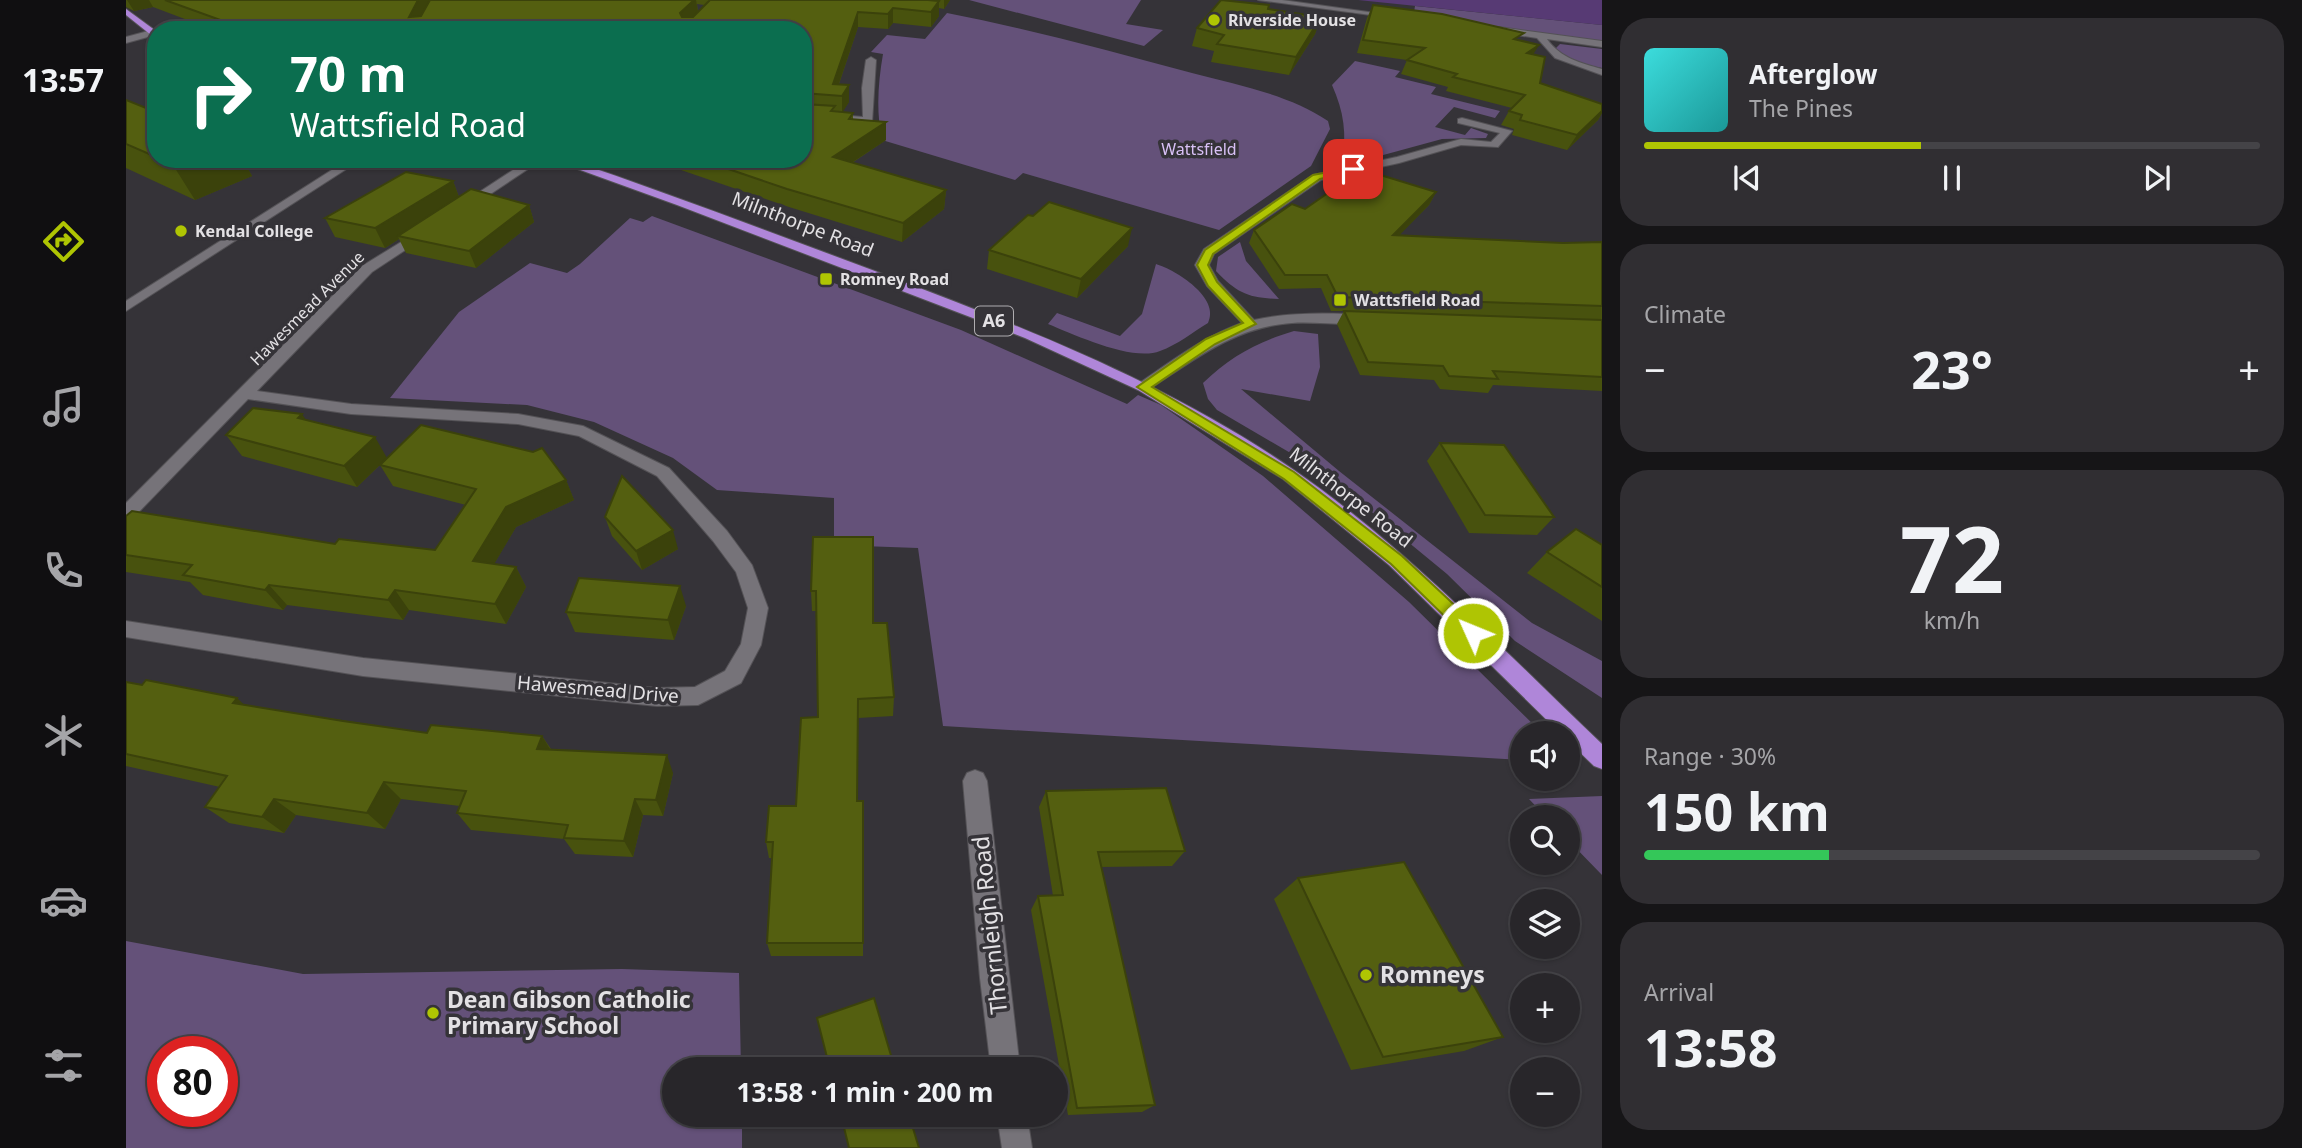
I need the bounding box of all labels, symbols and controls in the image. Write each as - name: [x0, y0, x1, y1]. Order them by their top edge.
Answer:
- place label: Riverside House: [1228, 9, 1356, 31]
- marker: Riverside House: [1206, 12, 1222, 28]
- text: 70 m: [290, 40, 407, 106]
- icon: right: [175, 49, 266, 140]
- text: Afterglow: [1749, 56, 1877, 92]
- text: 13:57: [22, 58, 104, 101]
- text: The Pines: [1749, 92, 1853, 124]
- text: Wattsfield Road: [290, 103, 526, 146]
- park label: Wattsfield: [1161, 138, 1237, 160]
- pin: [1323, 139, 1383, 199]
- icon: arrive: [1334, 150, 1372, 188]
- icon: previous: [1728, 159, 1766, 197]
- icon: pause: [1933, 159, 1971, 197]
- icon: next: [2138, 159, 2176, 197]
- street label: Milnthorpe Road: [728, 185, 878, 263]
- icon: directions: [39, 217, 88, 266]
- place label: Kendal College: [195, 220, 313, 242]
- marker: Kendal College: [173, 223, 189, 239]
- street label: Hawesmead Avenue: [245, 246, 369, 370]
- place label: Romney Road: [840, 268, 949, 290]
- marker: Romney Road: [818, 271, 834, 287]
- place label: Wattsfield Road: [1354, 289, 1480, 311]
- marker: Wattsfield Road: [1332, 292, 1348, 308]
- text: Climate: [1644, 298, 1726, 330]
- road number: A6: [975, 306, 1013, 335]
- text: 23°: [1911, 333, 1993, 404]
- text: −: [1644, 343, 1666, 395]
- text: +: [2238, 343, 2260, 395]
- icon: music: [39, 382, 88, 431]
- street label: Milnthorpe Road: [1284, 441, 1418, 553]
- text: 72: [1900, 496, 2004, 620]
- icon: phone: [39, 546, 88, 595]
- position arrow: [1436, 596, 1510, 670]
- text: km/h: [1924, 604, 1980, 636]
- street label: Hawesmead Drive: [516, 669, 680, 709]
- icon: climate: [39, 711, 88, 760]
- map controls: [1510, 721, 1580, 1127]
- button: sound: [1510, 721, 1580, 791]
- text: Range · 30%: [1644, 740, 1776, 772]
- text: 150 km: [1644, 775, 1830, 846]
- button: search: [1510, 805, 1580, 875]
- street label: Thornleigh Road: [964, 834, 1014, 1016]
- icon: car: [39, 876, 88, 925]
- button: layers: [1510, 889, 1580, 959]
- place label: Romneys: [1380, 958, 1485, 990]
- marker: Romneys: [1358, 967, 1374, 983]
- button: +: [1510, 973, 1580, 1043]
- text: Arrival: [1644, 976, 1714, 1008]
- place label: Dean Gibson Catholic Primary School: [447, 983, 691, 1041]
- marker: Dean Gibson Catholic Primary School: [425, 1005, 441, 1021]
- text: 13:58: [1644, 1011, 1778, 1082]
- speed limit sign: 80: [147, 1036, 238, 1127]
- icon: filters: [39, 1041, 88, 1090]
- button: −: [1510, 1057, 1580, 1127]
- text: 13:58 · 1 min · 200 m: [737, 1074, 993, 1110]

